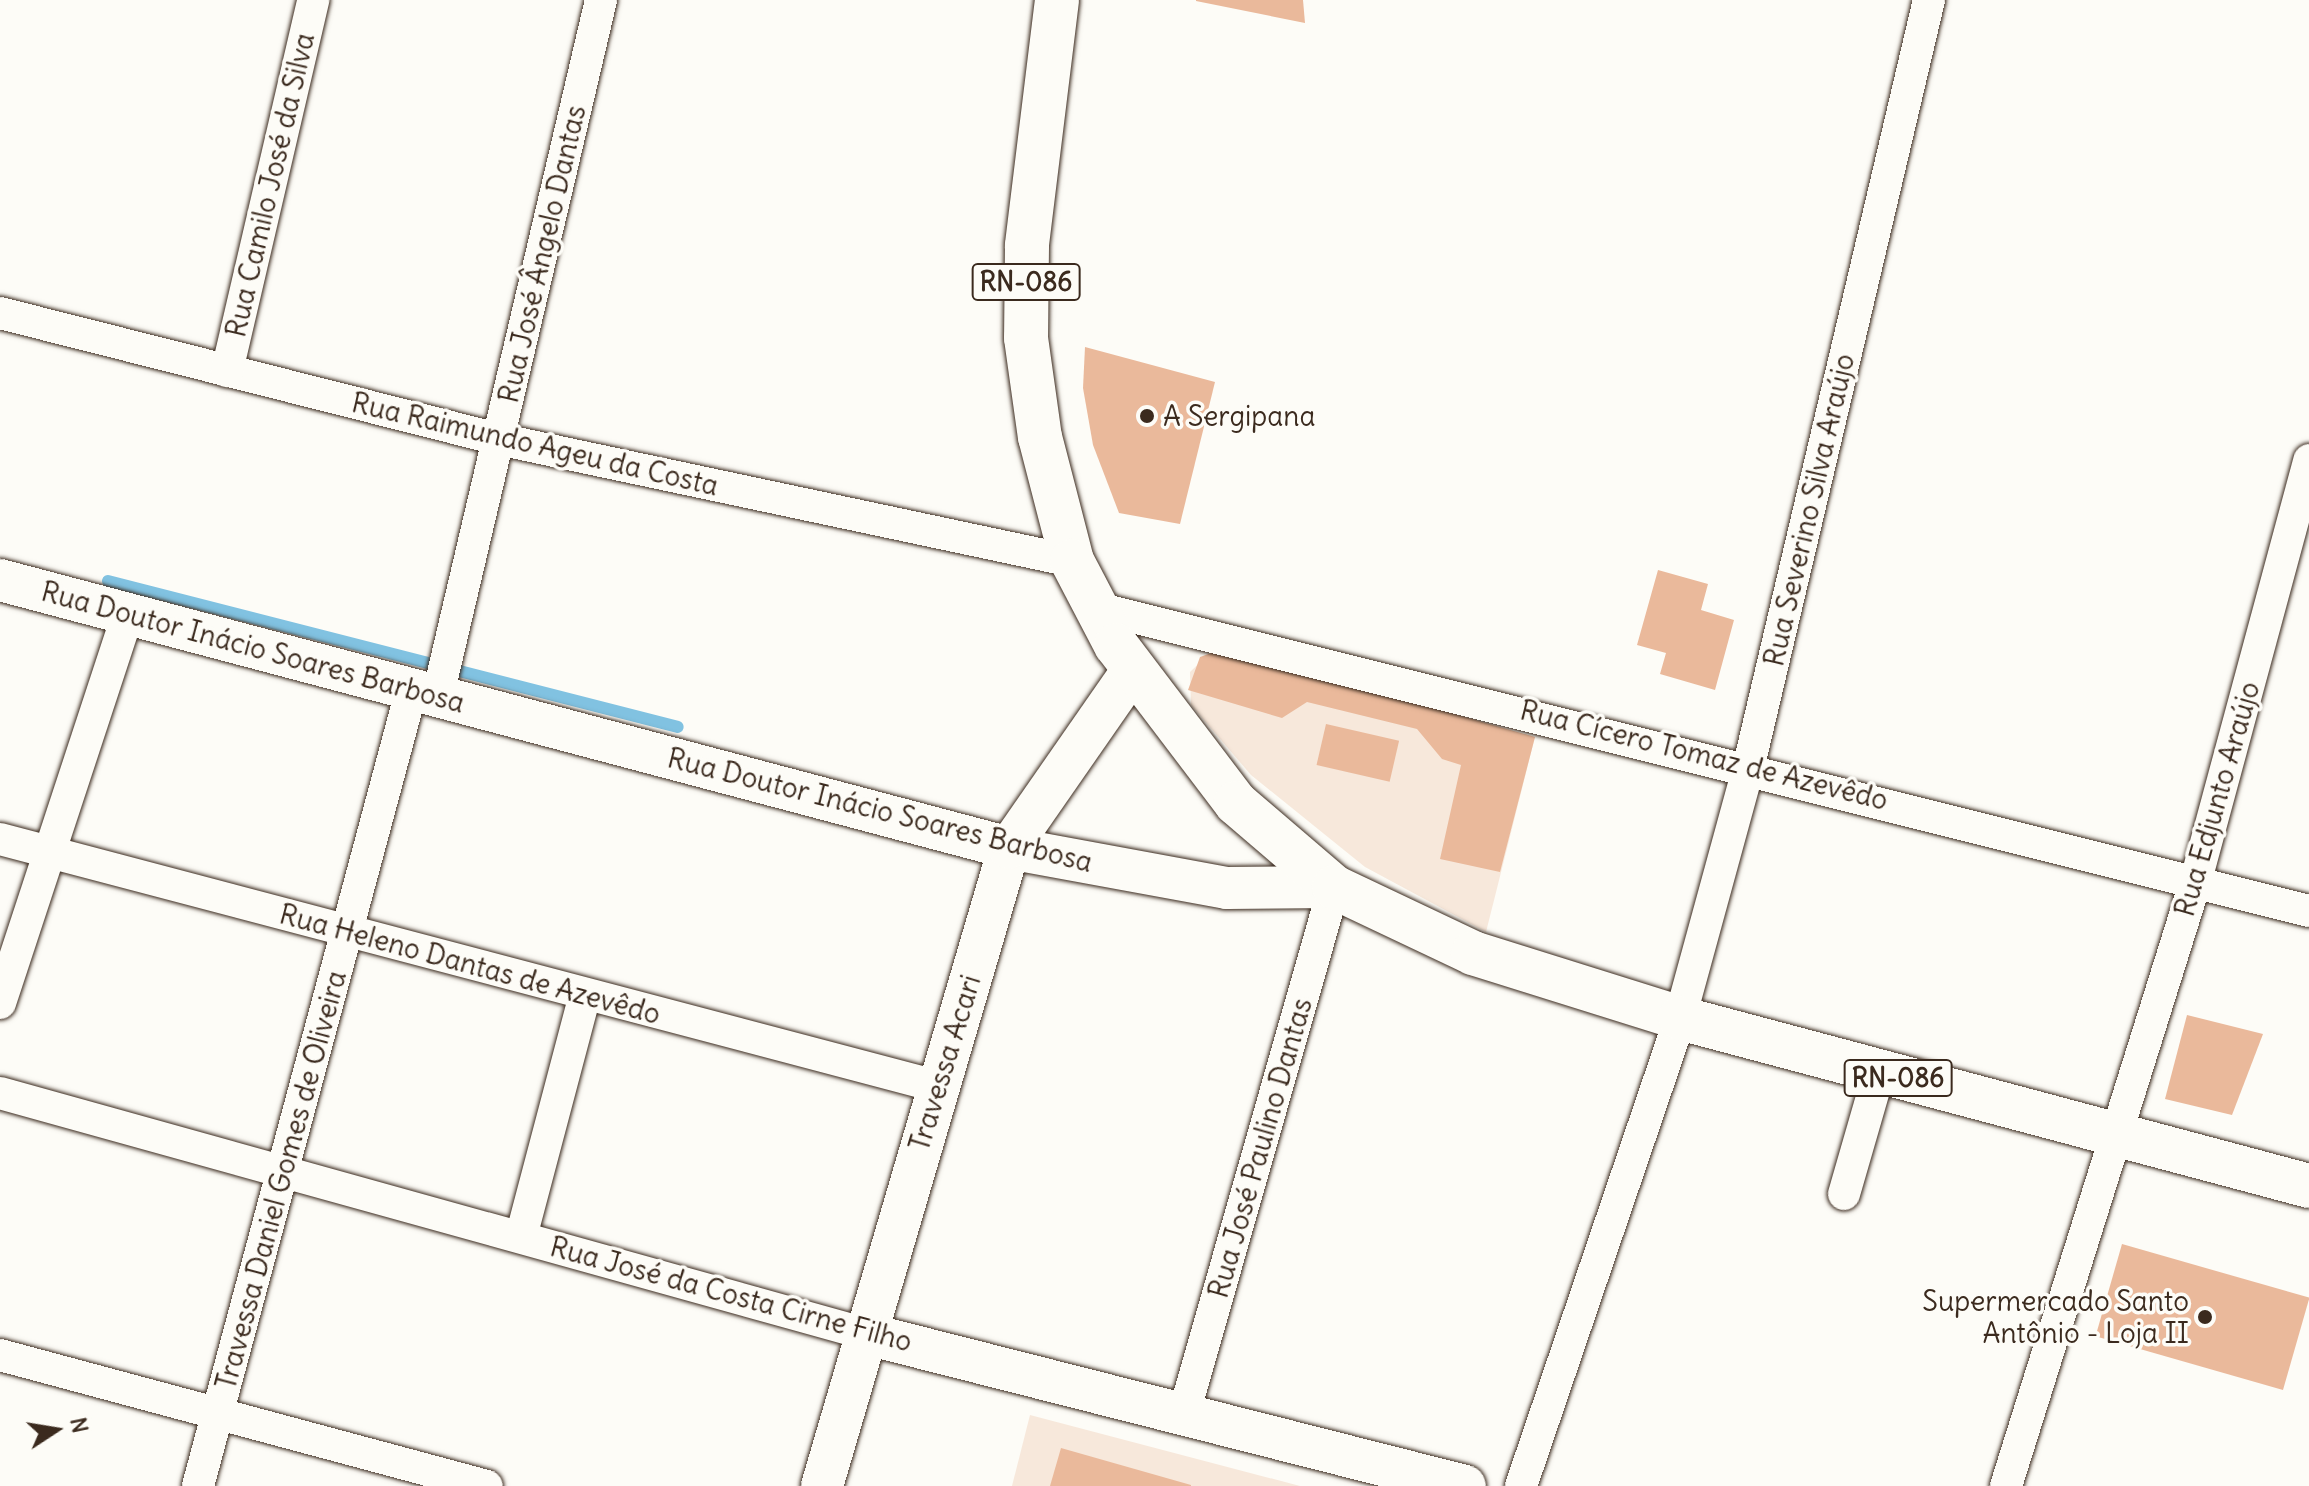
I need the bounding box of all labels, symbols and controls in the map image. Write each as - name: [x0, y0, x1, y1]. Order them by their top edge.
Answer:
- street label: Rua Camilo José da Silva: [219, 30, 321, 340]
- street label: Rua José Ângelo Dantas: [491, 102, 593, 406]
- road number: RN-086: [970, 260, 1082, 304]
- street label: Rua Severino Silva Araújo: [1757, 350, 1861, 670]
- street label: Rua Raimundo Ageu da Costa: [348, 385, 722, 503]
- place label: A Sergipana: [1163, 399, 1315, 433]
- marker: A Sergipana: [1138, 407, 1156, 425]
- street label: Rua Doutor Inácio Soares Barbosa: [38, 574, 468, 720]
- street label: Rua Edjunto Araújo: [2167, 678, 2267, 920]
- street label: Rua Cícero Tomaz de Azevêdo: [1517, 693, 1891, 817]
- street label: Rua Doutor Inácio Soares Barbosa: [664, 741, 1096, 879]
- street label: Rua Heleno Dantas de Azevêdo: [276, 897, 664, 1031]
- street label: Travessa Daniel Gomes de Oliveira: [209, 967, 353, 1393]
- street label: Travessa Acari: [902, 971, 988, 1155]
- street label: Rua José Paulino Dantas: [1201, 994, 1319, 1302]
- road number: RN-086: [1842, 1056, 1954, 1100]
- street label: Rua José da Costa Cirne Filho: [546, 1229, 916, 1359]
- place label: Supermercado Santo Antônio - Loja II: [1922, 1284, 2189, 1350]
- marker: Supermercado Santo Antônio - Loja II: [2196, 1308, 2214, 1326]
- north arrow: [16, 1390, 96, 1470]
- text: N: [64, 1415, 95, 1435]

